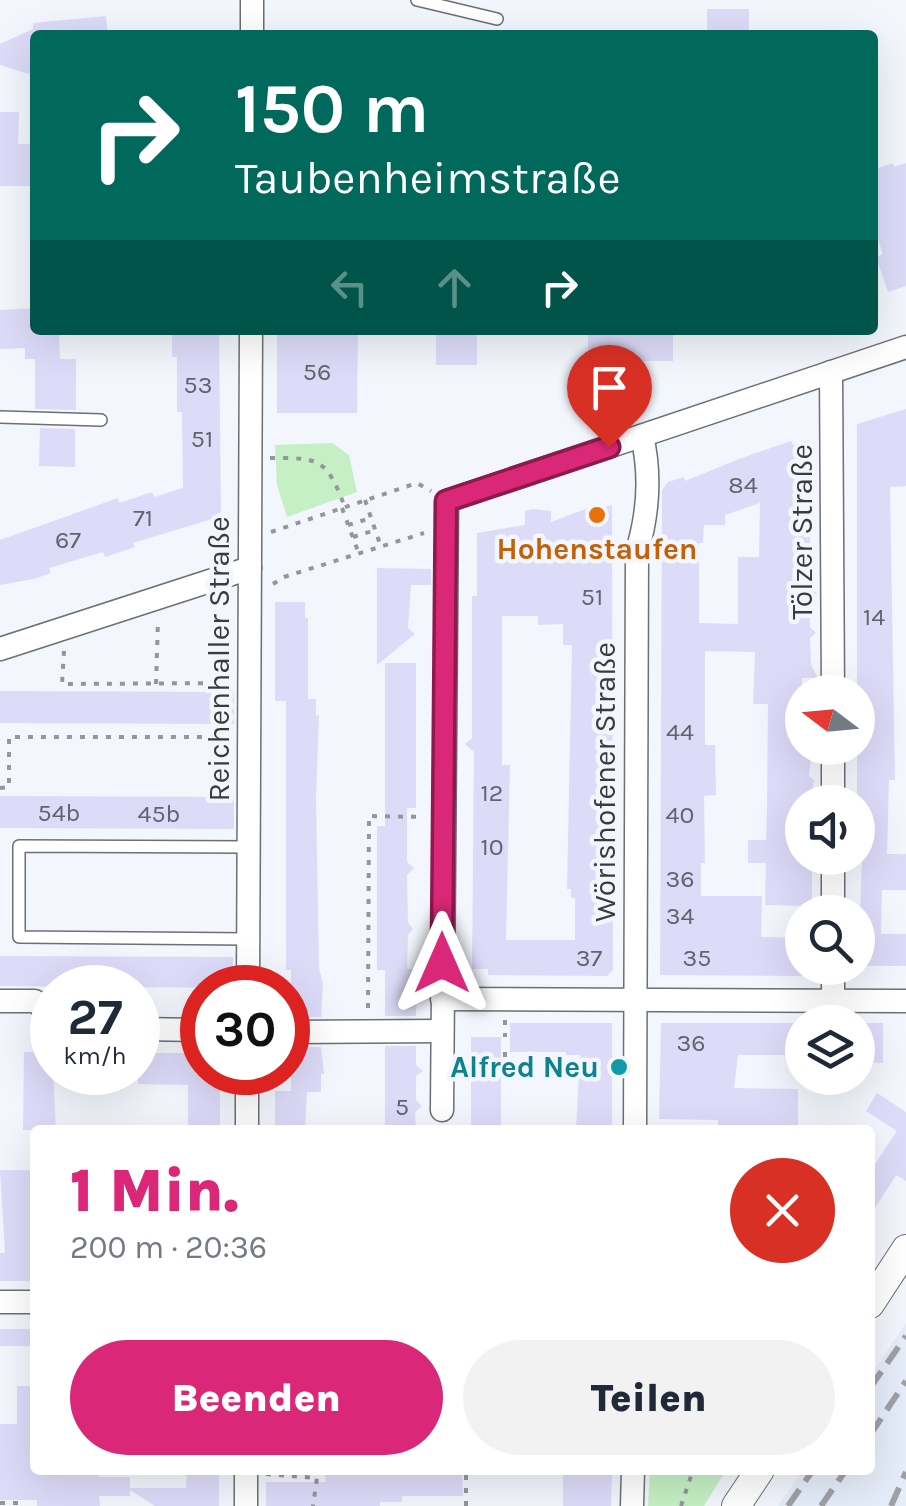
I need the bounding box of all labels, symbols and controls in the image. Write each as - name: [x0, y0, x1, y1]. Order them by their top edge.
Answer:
- text: 150 m: [235, 68, 429, 150]
- icon: right: [70, 70, 200, 200]
- text: Taubenheimstraße: [235, 152, 621, 204]
- icon: left: [322, 260, 377, 315]
- icon: ahead: [427, 260, 482, 315]
- icon: right: [532, 260, 587, 315]
- pin: [567, 345, 652, 448]
- house number: 56: [303, 357, 331, 386]
- icon: arrive: [582, 360, 637, 415]
- house number: 53: [184, 370, 212, 399]
- house number: 51: [191, 424, 213, 453]
- street label: Tölzer Straße: [784, 444, 820, 620]
- house number: 84: [728, 470, 758, 499]
- house number: 71: [133, 503, 153, 532]
- marker: Hohenstaufen: [586, 504, 608, 526]
- street label: Reichenhaller Straße: [201, 516, 237, 802]
- house number: 67: [55, 525, 81, 554]
- place label: Hohenstaufen: [496, 531, 698, 567]
- house number: 51: [581, 582, 603, 611]
- house number: 14: [863, 602, 885, 631]
- street label: Wörishofener Straße: [587, 642, 623, 922]
- north arrow: [785, 675, 875, 765]
- map controls: [785, 675, 875, 1095]
- house number: 44: [666, 717, 694, 746]
- house number: 12: [481, 778, 503, 807]
- button: sound: [785, 785, 875, 875]
- house number: 54b: [38, 798, 80, 827]
- house number: 45b: [138, 799, 180, 828]
- house number: 40: [666, 800, 694, 829]
- house number: 10: [480, 832, 504, 861]
- house number: 36: [665, 864, 695, 893]
- button: search: [785, 895, 875, 985]
- house number: 34: [666, 901, 694, 930]
- position arrow: [390, 911, 494, 1015]
- house number: 37: [576, 943, 603, 972]
- house number: 35: [683, 943, 711, 972]
- speed limit sign: 30: [180, 965, 310, 1095]
- text: 27: [67, 988, 123, 1047]
- button: layers: [785, 1005, 875, 1095]
- house number: 36: [676, 1028, 706, 1057]
- text: km/h: [63, 1041, 127, 1070]
- place label: Alfred Neu: [450, 1049, 599, 1085]
- marker: Alfred Neu: [608, 1056, 630, 1078]
- house number: 5: [395, 1092, 409, 1121]
- text: 1 Min.: [70, 1156, 239, 1226]
- button: close: [730, 1158, 835, 1263]
- text: 200 m · 20:36: [70, 1229, 267, 1266]
- button: Beenden: [70, 1340, 443, 1455]
- button: Teilen: [463, 1340, 835, 1455]

